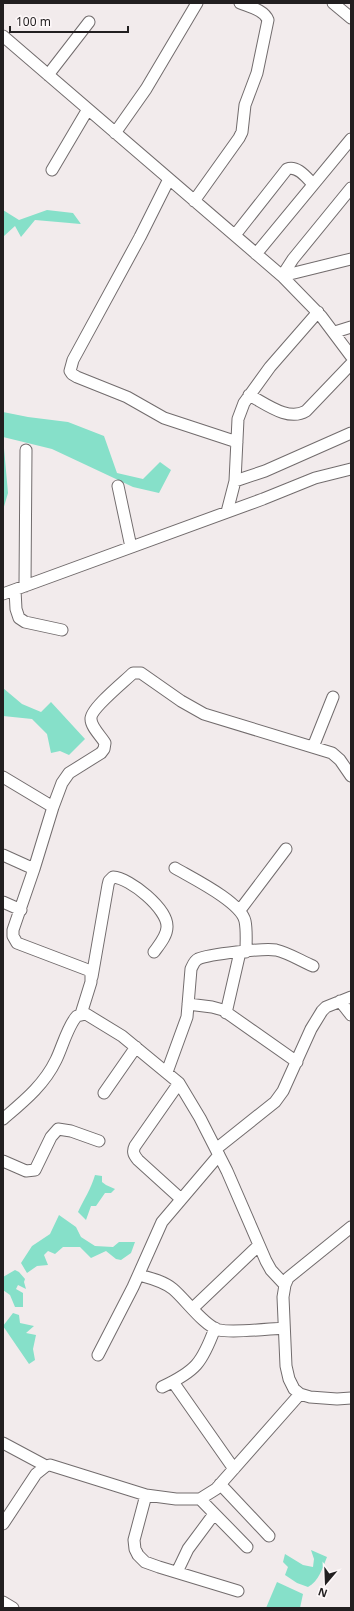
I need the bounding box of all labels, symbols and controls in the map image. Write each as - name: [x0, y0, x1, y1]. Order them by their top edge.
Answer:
- scale bar: [10, 8, 128, 34]
- text: 100 m: [16, 13, 51, 30]
- north arrow: [306, 1563, 346, 1603]
- text: N: [316, 1584, 329, 1601]

